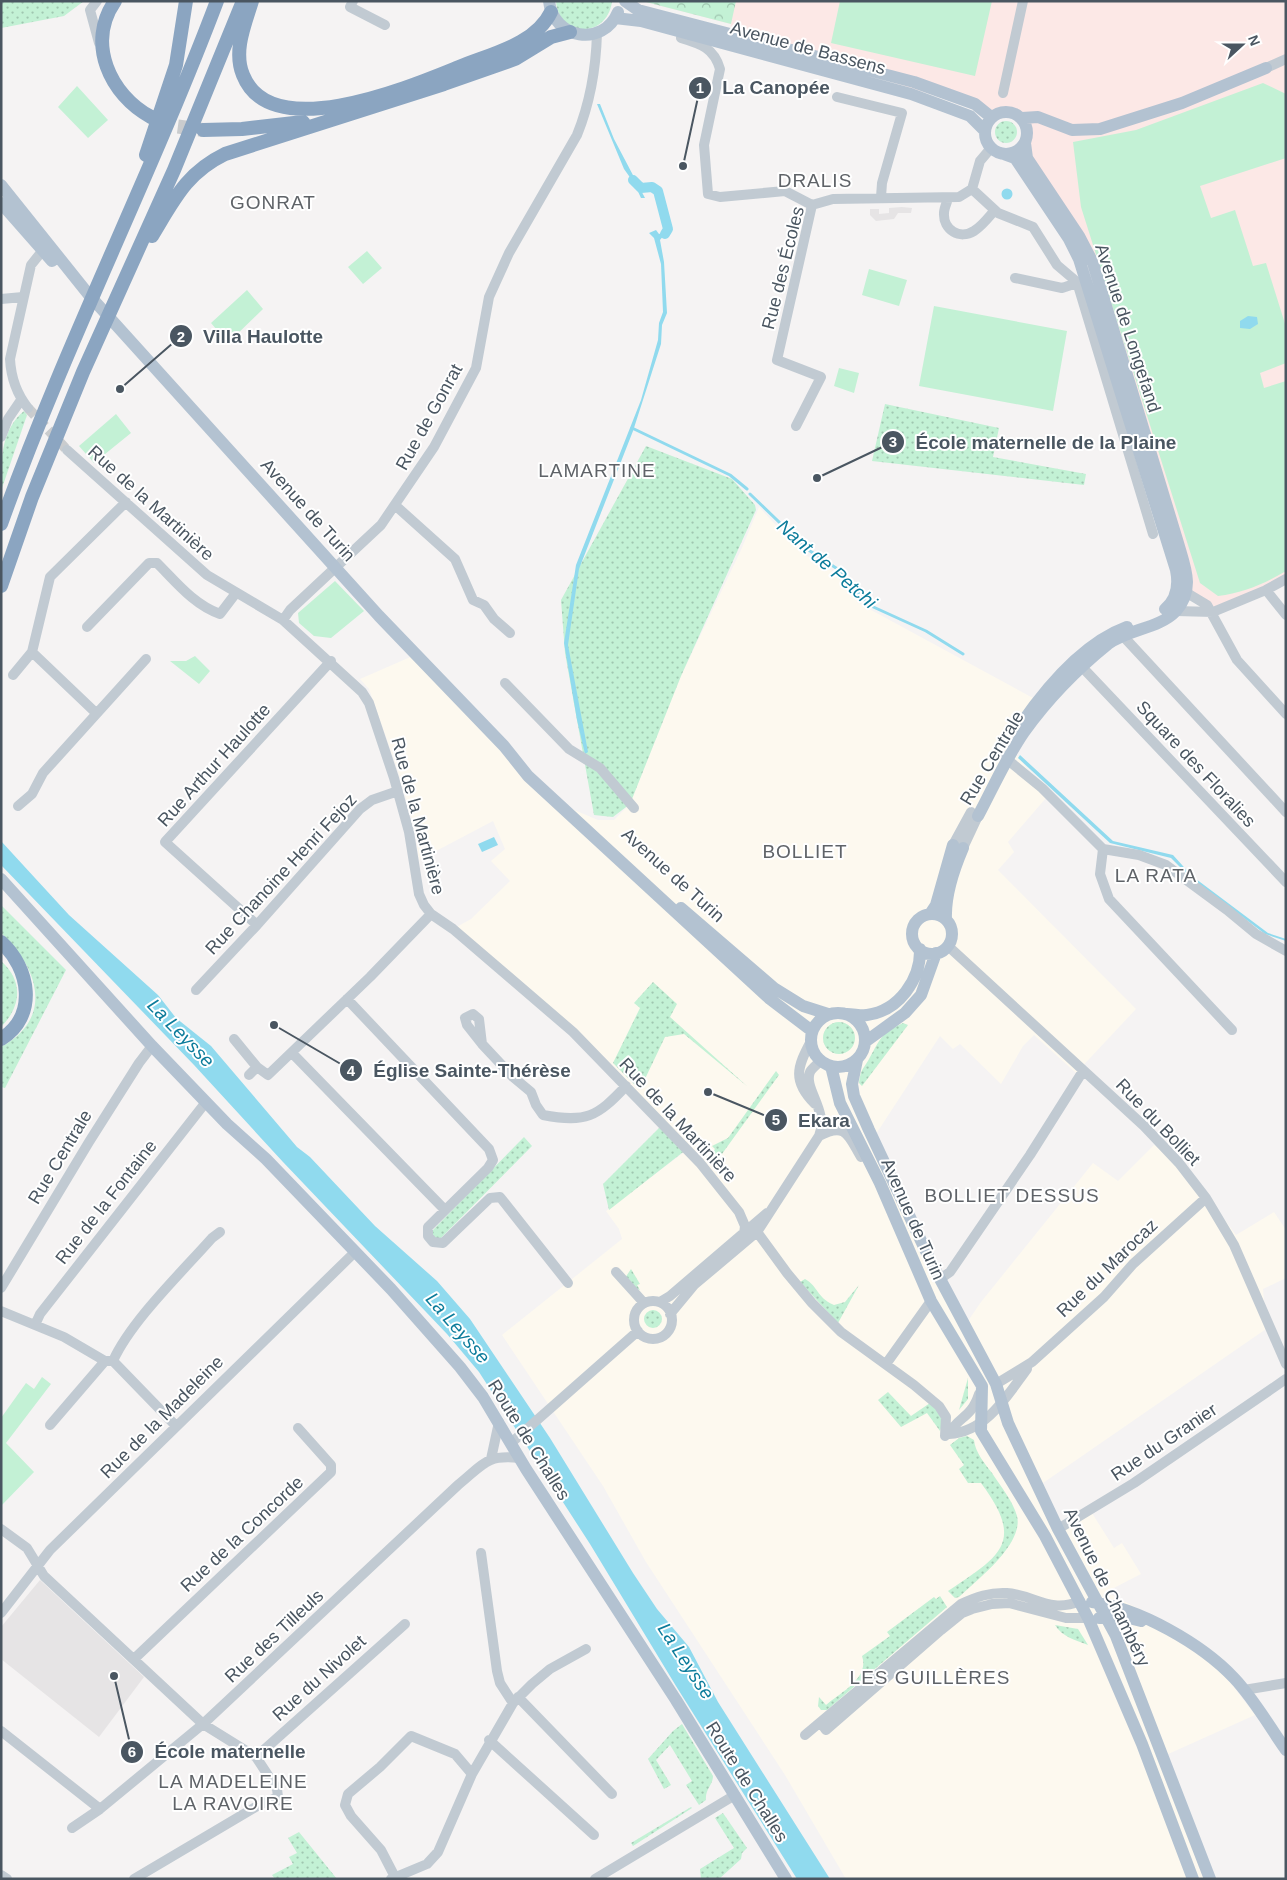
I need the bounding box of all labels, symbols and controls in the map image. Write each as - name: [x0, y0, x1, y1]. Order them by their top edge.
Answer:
- street label: Avenue de Bassens: [728, 18, 888, 78]
- north arrow: [1217, 20, 1267, 70]
- text: N: [1245, 33, 1263, 48]
- callout: La Canopée: [687, 71, 840, 105]
- text: La Canopée: [722, 77, 830, 98]
- text: 1: [696, 79, 704, 96]
- district label: DRALIS: [778, 170, 852, 191]
- district label: GONRAT: [230, 192, 316, 213]
- street label: Rue des Écoles: [758, 204, 808, 332]
- street label: Avenue de Longefand: [1091, 241, 1165, 415]
- callout: Villa Haulotte: [168, 319, 333, 353]
- text: Villa Haulotte: [203, 326, 323, 347]
- text: 2: [177, 328, 185, 345]
- street label: Rue de Gonrat: [392, 361, 466, 473]
- callout: École maternelle de la Plaine: [881, 425, 1187, 459]
- text: École maternelle de la Plaine: [916, 432, 1176, 453]
- text: 3: [889, 433, 897, 450]
- street label: Rue de la Martinière: [84, 441, 218, 565]
- street label: Avenue de Turin: [257, 455, 359, 565]
- district label: LAMARTINE: [538, 460, 656, 481]
- water label: Nant de Petchi: [773, 515, 882, 613]
- street label: Square des Floralies: [1132, 697, 1260, 831]
- street label: Rue Arthur Haulotte: [154, 700, 274, 830]
- street label: Rue Centrale: [956, 707, 1028, 809]
- street label: Rue de la Martinière: [387, 735, 449, 897]
- street label: Rue Chanoine Henri Fejoz: [201, 790, 361, 958]
- street label: Avenue de Turin: [618, 824, 728, 926]
- district label: BOLLIET: [762, 841, 848, 862]
- district label: LA RATA: [1115, 865, 1197, 886]
- water label: La Leysse: [143, 995, 219, 1071]
- callout: Église Sainte-Thérèse: [338, 1053, 581, 1087]
- street label: Rue de la Martinière: [615, 1054, 741, 1186]
- text: Église Sainte-Thérèse: [373, 1060, 571, 1081]
- text: 4: [347, 1062, 356, 1079]
- street label: Rue du Bolliet: [1112, 1075, 1204, 1169]
- callout: Ekara: [763, 1103, 860, 1137]
- street label: Rue Centrale: [24, 1106, 96, 1208]
- text: Ekara: [798, 1110, 850, 1131]
- text: 5: [772, 1111, 780, 1128]
- street label: Rue de la Fontaine: [51, 1136, 161, 1268]
- street label: Avenue de Turin: [877, 1155, 949, 1283]
- district label: BOLLIET DESSUS: [924, 1185, 1100, 1206]
- street label: Rue du Marocaz: [1053, 1215, 1161, 1321]
- water label: La Leysse: [422, 1288, 494, 1368]
- street label: Rue de la Madeleine: [97, 1352, 227, 1482]
- street label: Route de Challes: [484, 1376, 574, 1504]
- street label: Rue du Granier: [1107, 1399, 1221, 1485]
- street label: Rue de la Concorde: [177, 1472, 307, 1596]
- street label: Avenue de Chambéry: [1060, 1505, 1154, 1669]
- street label: Rue des Tilleuls: [221, 1585, 327, 1687]
- water label: La Leysse: [654, 1619, 718, 1703]
- street label: Rue du Nivolet: [268, 1631, 370, 1725]
- district label: LES GUILLÈRES: [850, 1667, 1010, 1688]
- street label: Route de Challes: [702, 1718, 792, 1846]
- callout: École maternelle: [120, 1735, 316, 1769]
- text: École maternelle: [154, 1741, 306, 1762]
- text: 6: [128, 1743, 136, 1760]
- district label: LA MADELEINE LA RAVOIRE: [158, 1771, 308, 1814]

